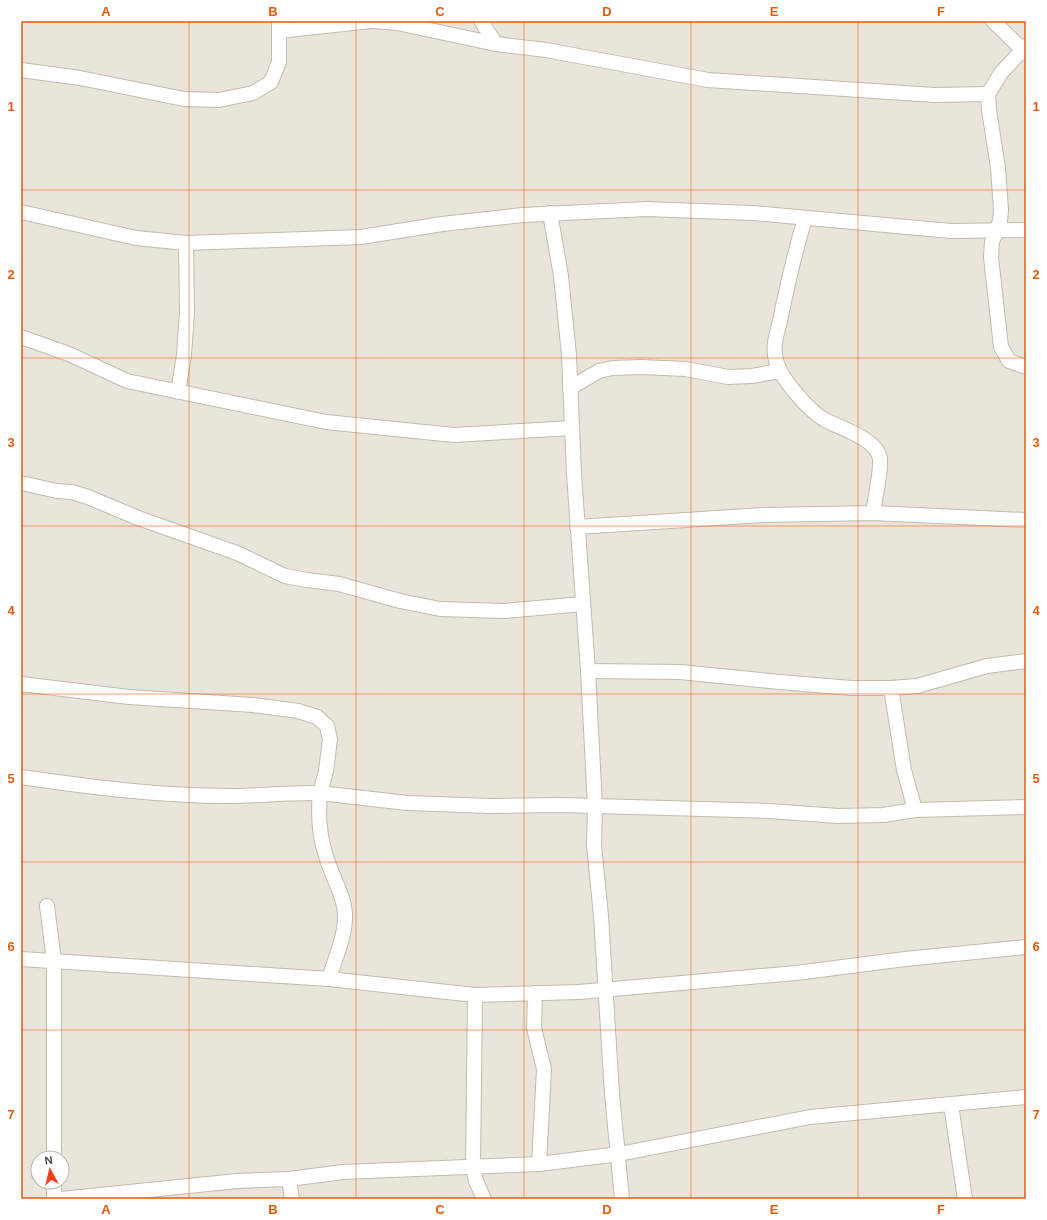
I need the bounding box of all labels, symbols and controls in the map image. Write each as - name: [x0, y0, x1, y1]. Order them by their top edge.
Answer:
- text: A: [101, 4, 111, 19]
- text: B: [268, 4, 278, 19]
- text: C: [435, 4, 445, 19]
- text: D: [602, 4, 612, 19]
- text: E: [770, 4, 779, 19]
- text: F: [937, 4, 945, 19]
- text: 1: [7, 99, 15, 114]
- text: 1: [1032, 99, 1040, 114]
- text: 2: [7, 267, 15, 282]
- text: 2: [1032, 267, 1040, 282]
- text: 3: [7, 435, 15, 450]
- text: 3: [1032, 435, 1040, 450]
- text: 4: [7, 603, 15, 618]
- text: 4: [1032, 603, 1040, 618]
- text: 5: [7, 771, 15, 786]
- text: 5: [1032, 771, 1040, 786]
- text: 6: [7, 939, 15, 954]
- text: 6: [1032, 939, 1040, 954]
- text: 7: [7, 1107, 15, 1122]
- text: 7: [1032, 1107, 1040, 1122]
- north arrow: [30, 1150, 70, 1190]
- text: N: [44, 1154, 53, 1167]
- text: A: [101, 1202, 111, 1217]
- text: B: [268, 1202, 278, 1217]
- text: C: [435, 1202, 445, 1217]
- text: D: [602, 1202, 612, 1217]
- text: E: [770, 1202, 779, 1217]
- text: F: [937, 1202, 945, 1217]

